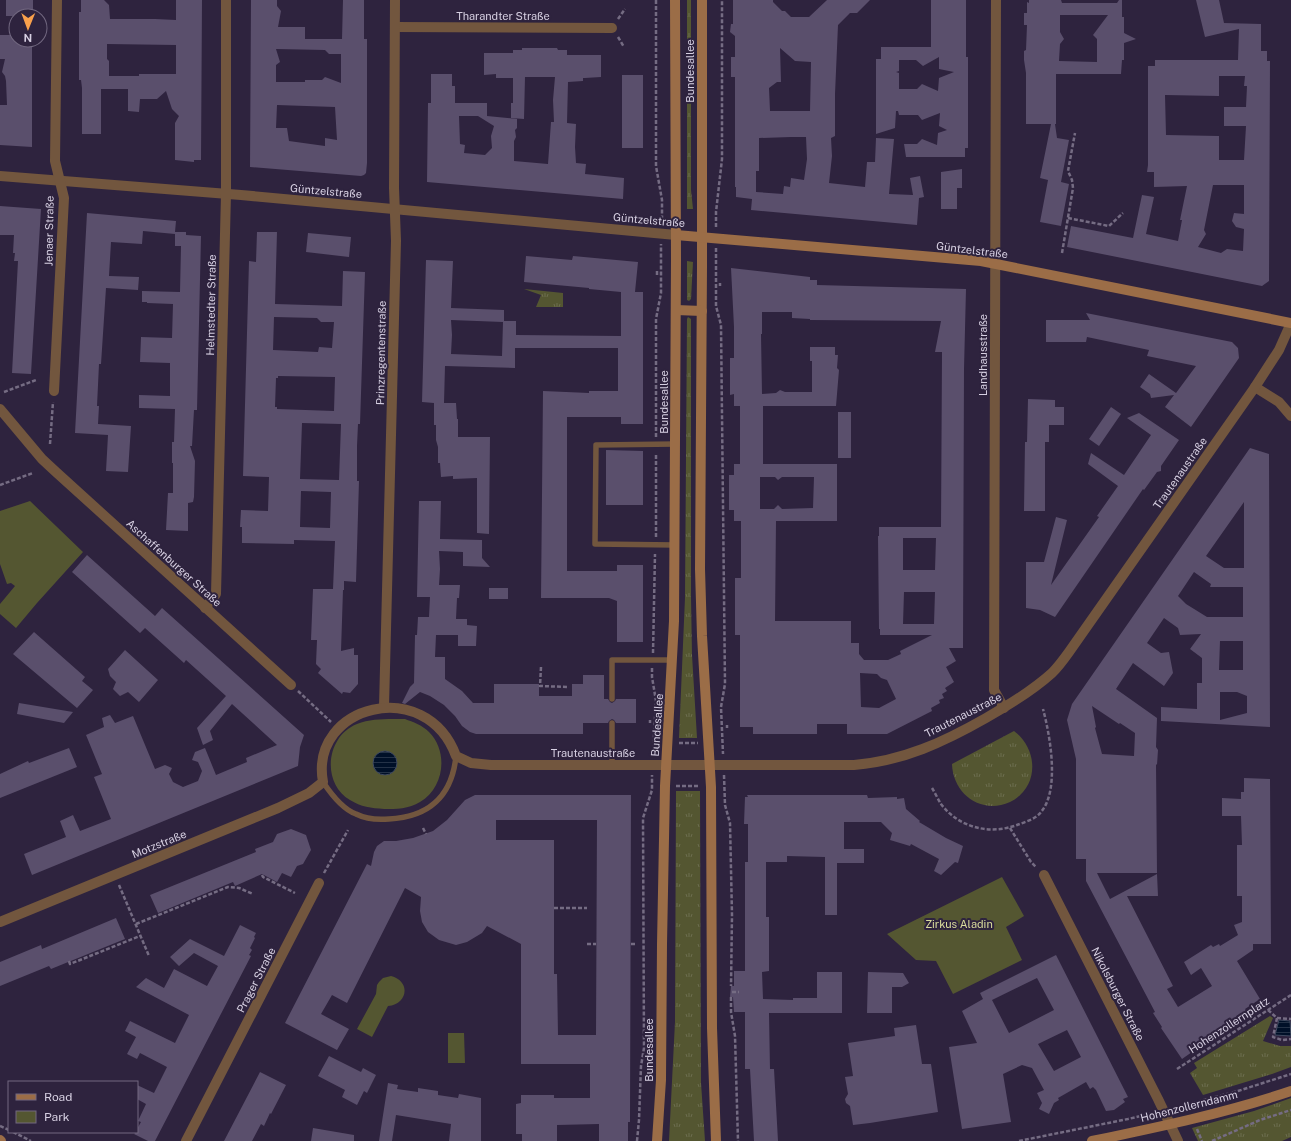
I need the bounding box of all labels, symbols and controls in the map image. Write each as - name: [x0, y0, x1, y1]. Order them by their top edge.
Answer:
- north arrow: [8, 8, 48, 48]
- street label: Tharandter Straße: [456, 10, 550, 22]
- text: N: [23, 32, 32, 44]
- street label: Bundesallee: [684, 39, 696, 103]
- street label: Güntzelstraße: [290, 182, 362, 200]
- street label: Jenaer Straße: [42, 196, 56, 266]
- street label: Güntzelstraße: [613, 211, 685, 229]
- street label: Güntzelstraße: [935, 240, 1009, 260]
- street label: Helmstedter Straße: [204, 254, 218, 356]
- street label: Prinzregentenstraße: [374, 301, 388, 405]
- street label: Landhausstraße: [977, 314, 989, 396]
- street label: Bundesallee: [658, 370, 670, 434]
- street label: Trautenaustraße: [1151, 435, 1209, 511]
- street label: Aschaffenburger Straße: [124, 517, 224, 609]
- street label: Trautenaustraße: [923, 690, 1003, 740]
- street label: Bundesallee: [649, 693, 665, 757]
- street label: Trautenaustraße: [551, 747, 635, 759]
- street label: Motzstraße: [130, 828, 188, 860]
- park label: Zirkus Aladin: [925, 918, 993, 930]
- street label: Prager Straße: [234, 945, 278, 1015]
- street label: Nikolsburger Straße: [1089, 945, 1147, 1043]
- street label: Hohenzollernplatz: [1187, 995, 1271, 1055]
- street label: Bundesallee: [643, 1018, 655, 1082]
- legend: [8, 1081, 138, 1133]
- street label: Hohenzollerndamm: [1139, 1088, 1239, 1124]
- text: Road: [44, 1090, 72, 1104]
- text: Park: [44, 1110, 70, 1124]

